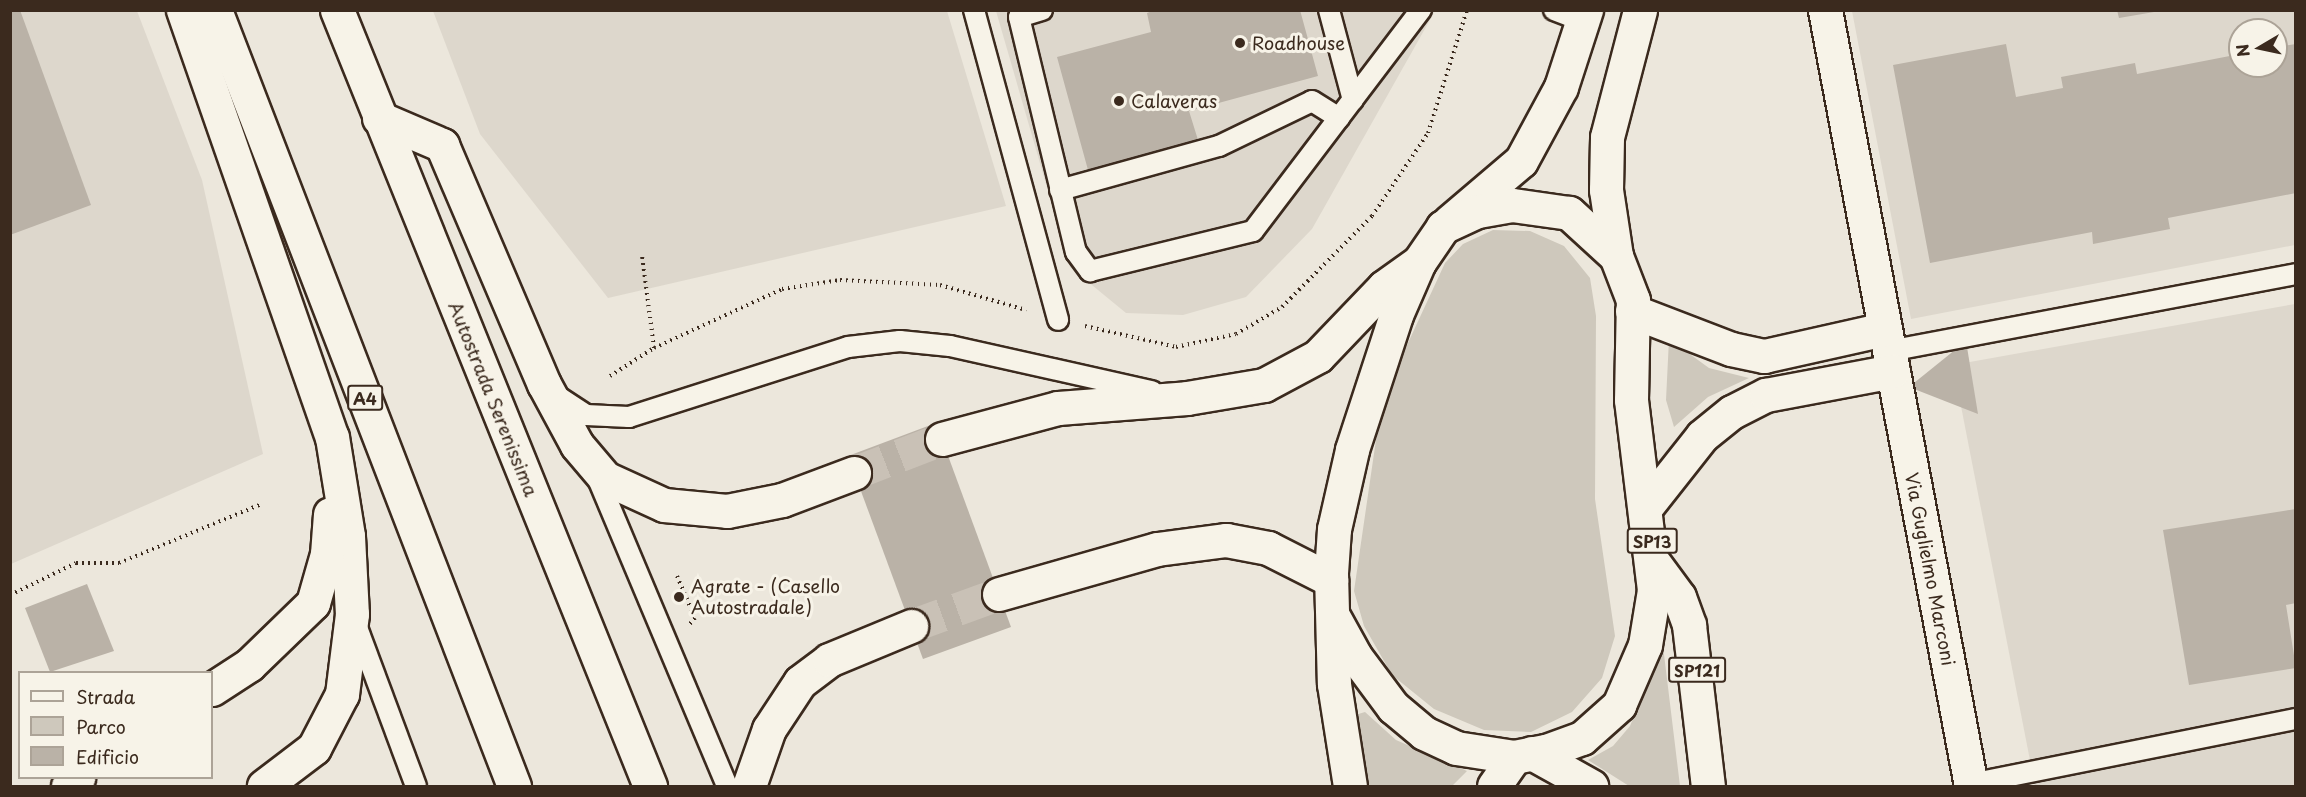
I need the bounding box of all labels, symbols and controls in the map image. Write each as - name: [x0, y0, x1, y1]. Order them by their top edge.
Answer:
- north arrow: [2228, 18, 2288, 78]
- place label: Roadhouse: [1252, 32, 1345, 54]
- marker: Roadhouse: [1233, 36, 1247, 50]
- text: N: [2229, 42, 2255, 59]
- place label: Calaveras: [1131, 90, 1217, 112]
- marker: Calaveras: [1112, 94, 1126, 108]
- street label: Autostrada Serenissima: [444, 299, 542, 499]
- road number: A4: [347, 385, 383, 411]
- street label: Via Guglielmo Marconi: [1900, 470, 1960, 668]
- road number: SP13: [1626, 528, 1678, 554]
- place label: Agrate - (Casello Autostradale): [691, 576, 840, 618]
- marker: Agrate - (Casello Autostradale): [672, 590, 686, 604]
- road number: SP121: [1667, 657, 1727, 683]
- legend: [18, 671, 213, 779]
- text: Strada: [76, 683, 135, 710]
- text: Parco: [76, 713, 126, 740]
- text: Edificio: [76, 743, 139, 770]

